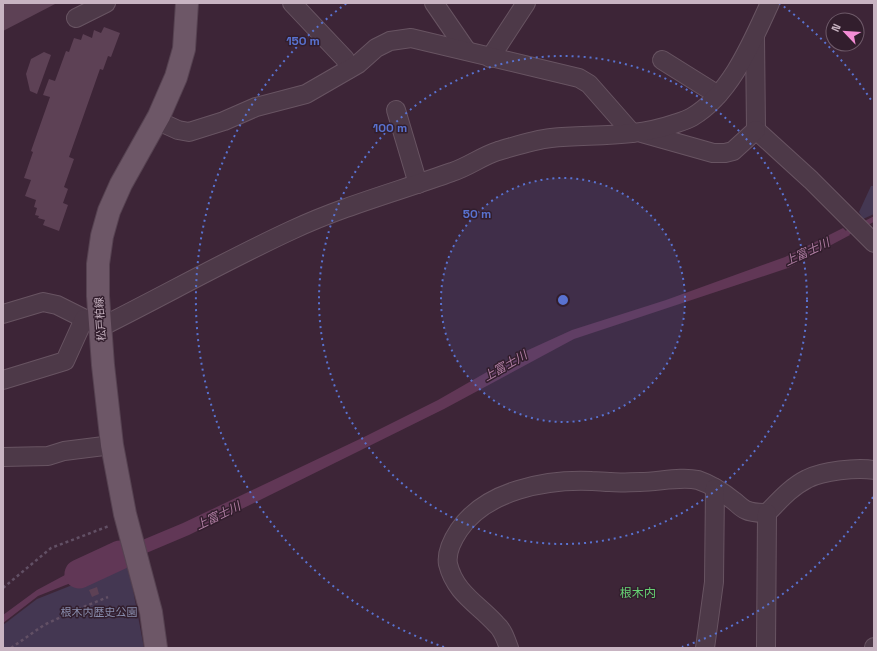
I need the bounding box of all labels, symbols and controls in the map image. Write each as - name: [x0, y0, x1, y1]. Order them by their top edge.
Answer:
- north arrow: [825, 12, 865, 52]
- text: N: [828, 21, 844, 34]
- text: 150 m: [286, 33, 320, 49]
- text: 100 m: [373, 120, 407, 136]
- text: 50 m: [463, 206, 491, 222]
- water label: 上富士川: [782, 234, 834, 269]
- centre of rings: [556, 293, 570, 307]
- street label: 松戸柏線: [91, 297, 109, 341]
- water label: 上富士川: [480, 346, 532, 385]
- water label: 上富士川: [193, 497, 245, 534]
- district label: 根木内: [620, 585, 656, 601]
- park label: 根木内歴史公園: [61, 605, 138, 619]

